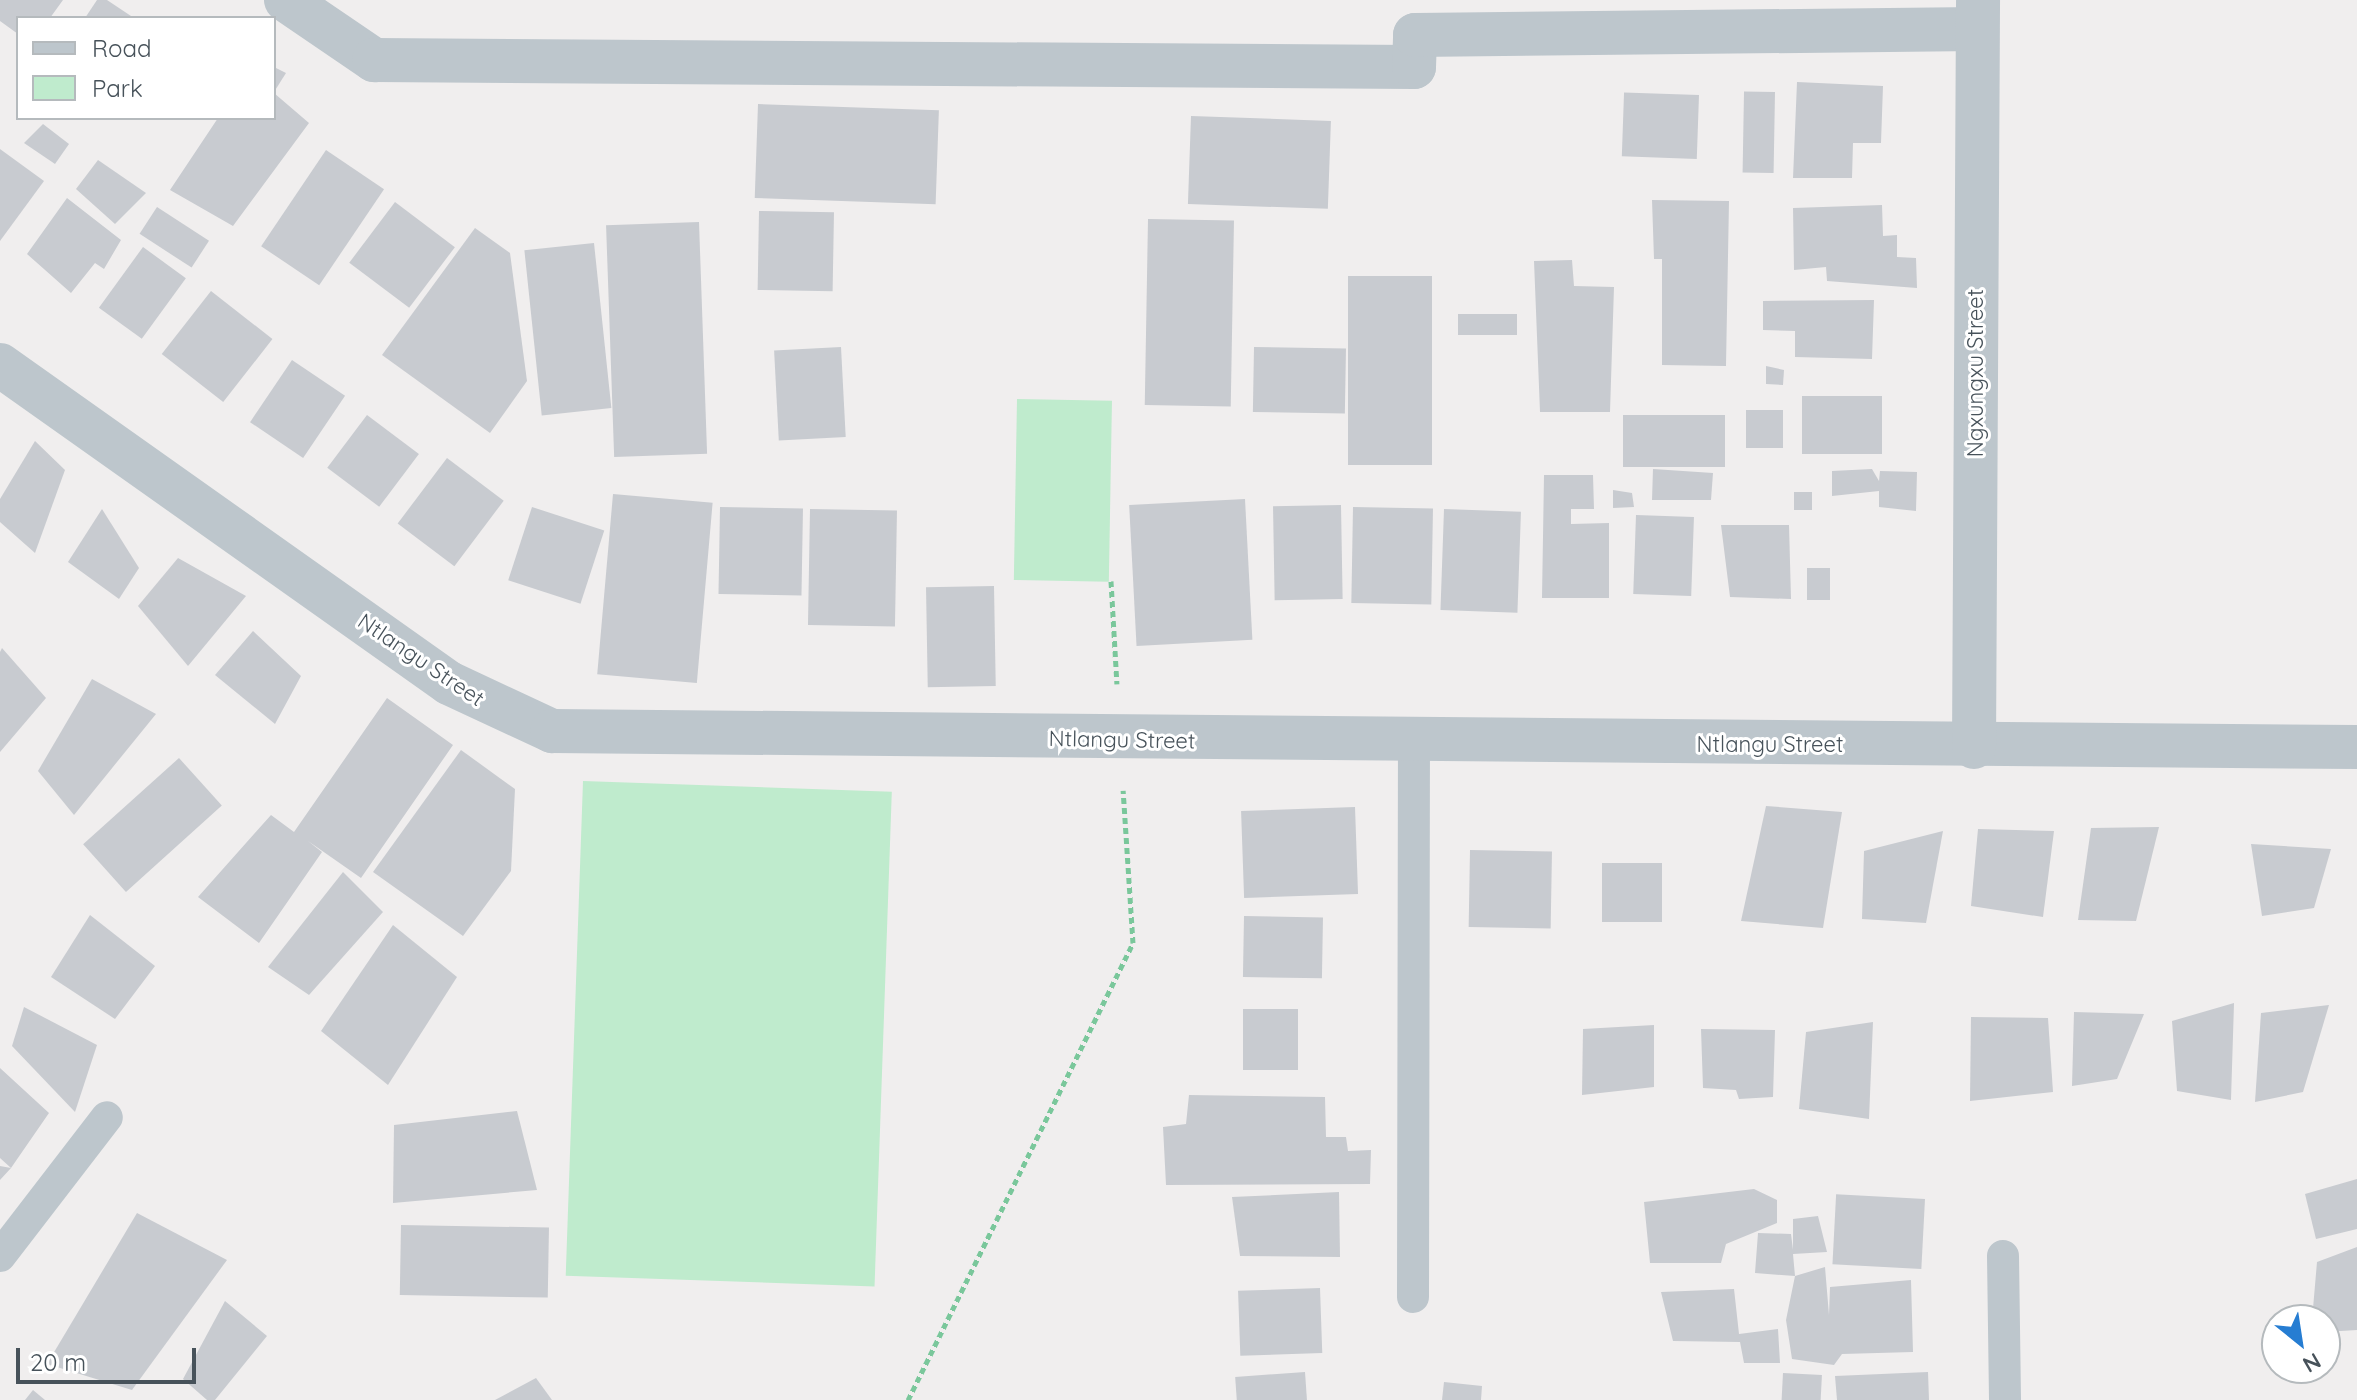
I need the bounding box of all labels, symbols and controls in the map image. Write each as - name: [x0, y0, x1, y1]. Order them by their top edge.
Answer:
- legend: [16, 16, 276, 120]
- text: Road: [92, 33, 152, 63]
- text: Park: [92, 73, 143, 103]
- street label: Ngxungxu Street: [1963, 289, 1989, 457]
- street label: Ntlangu Street: [353, 608, 489, 712]
- street label: Ntlangu Street: [1048, 726, 1196, 754]
- street label: Ntlangu Street: [1697, 732, 1843, 758]
- north arrow: [2261, 1304, 2341, 1384]
- scale bar: [20, 1332, 200, 1382]
- text: 20 m: [30, 1347, 86, 1377]
- text: N: [2298, 1347, 2326, 1379]

